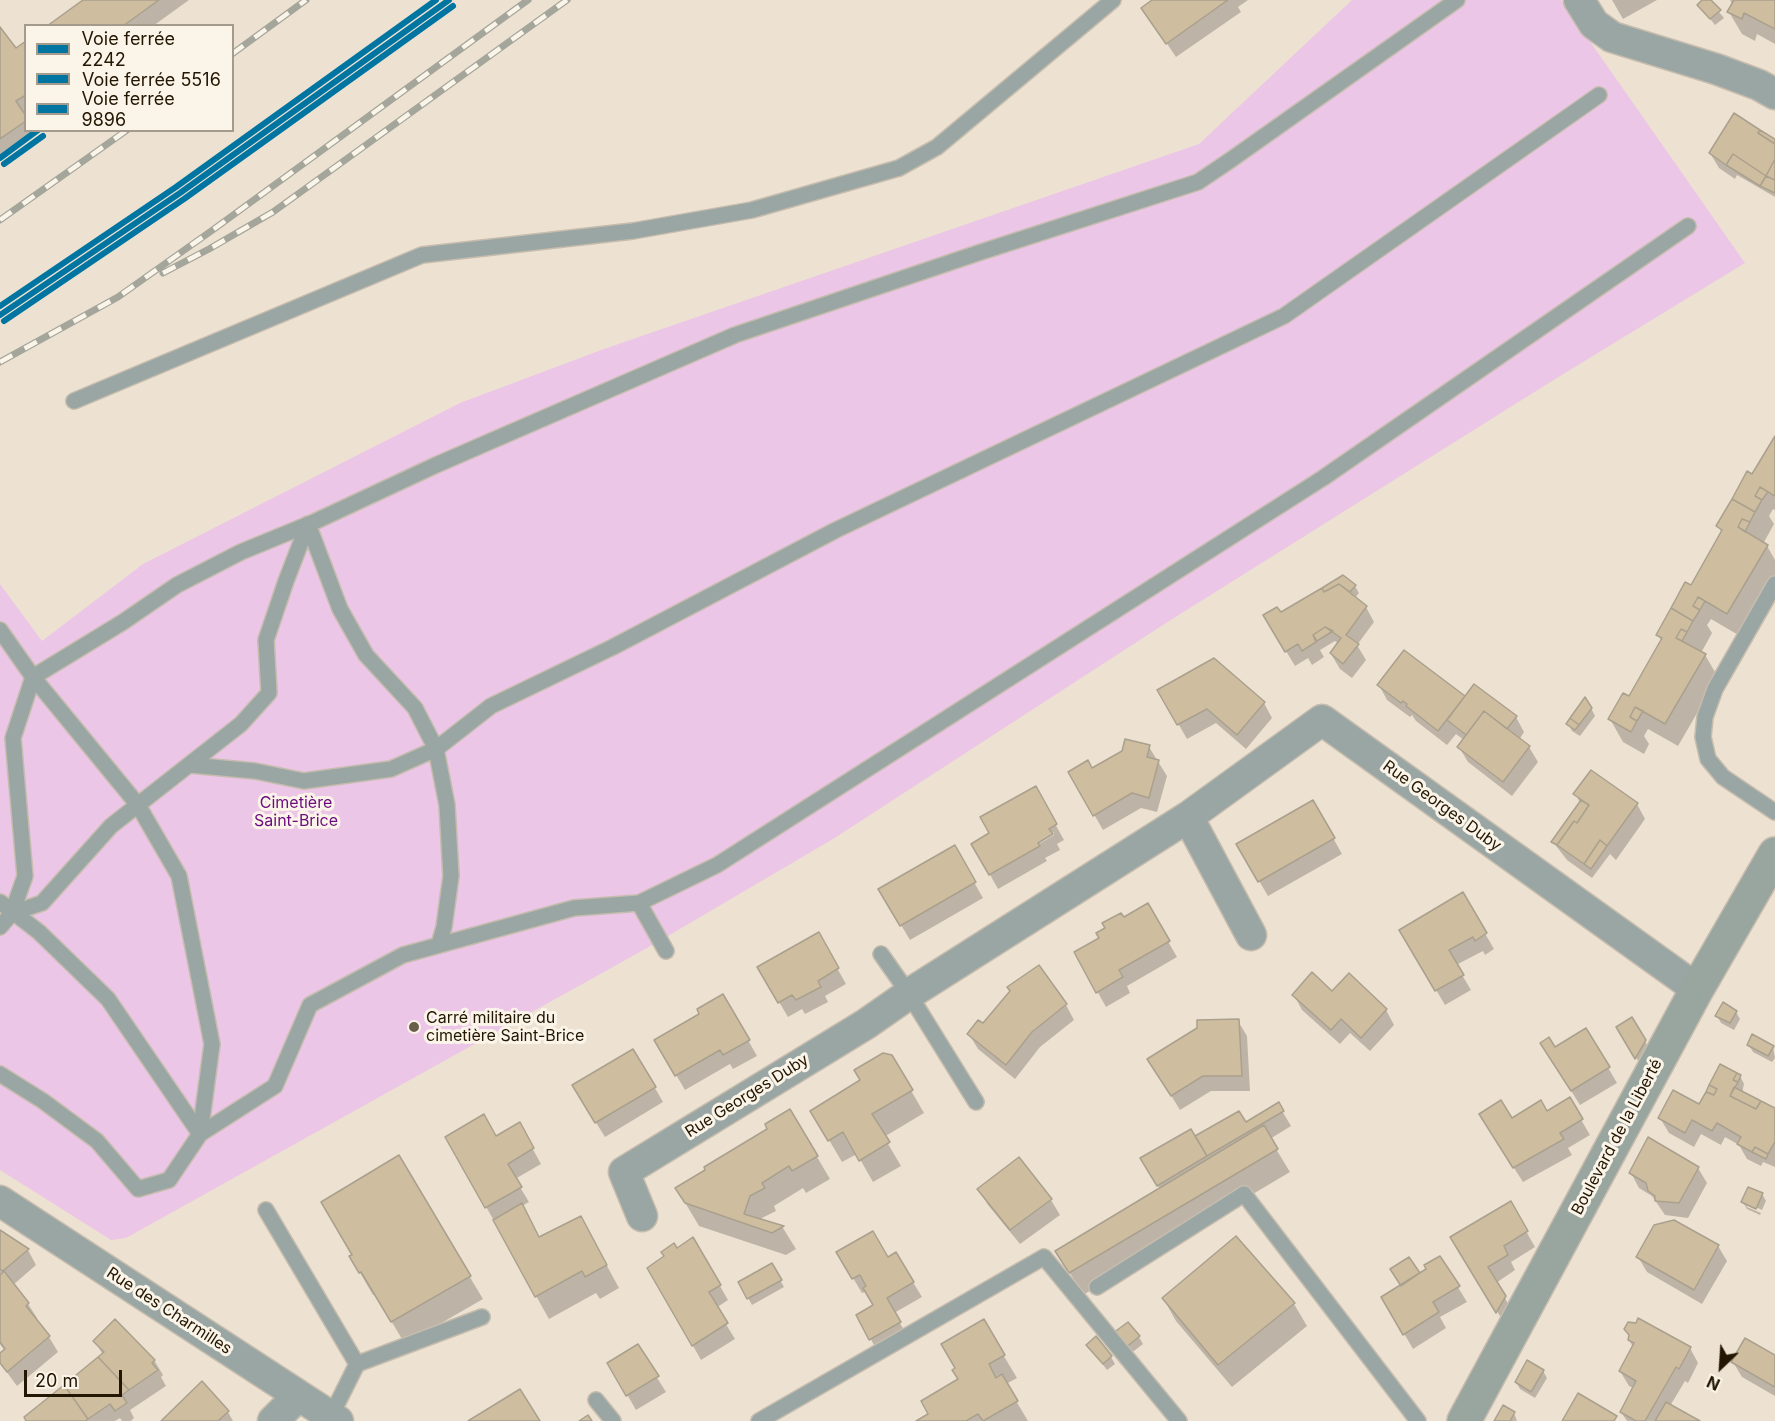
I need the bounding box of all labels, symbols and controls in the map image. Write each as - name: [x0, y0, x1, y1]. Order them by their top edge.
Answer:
- legend: [24, 24, 234, 132]
- text: Voie ferrée 2242: [82, 28, 175, 70]
- text: Voie ferrée 5516: [82, 69, 221, 90]
- text: Voie ferrée 9896: [81, 88, 175, 130]
- street label: Rue Georges Duby: [1379, 757, 1505, 855]
- park label: Cimetière Saint-Brice: [254, 793, 338, 831]
- place label: Carré militaire du cimetière Saint-Brice: [426, 1008, 584, 1046]
- marker: Carré militaire du cimetière Saint-Brice: [407, 1020, 421, 1034]
- street label: Rue Georges Duby: [682, 1050, 812, 1142]
- street label: Boulevard de la Liberté: [1568, 1056, 1666, 1218]
- street label: Rue des Charmilles: [103, 1263, 235, 1359]
- north arrow: [1691, 1337, 1751, 1397]
- scale bar: [27, 1358, 124, 1396]
- text: 20 m: [35, 1370, 78, 1391]
- text: N: [1704, 1372, 1723, 1395]

